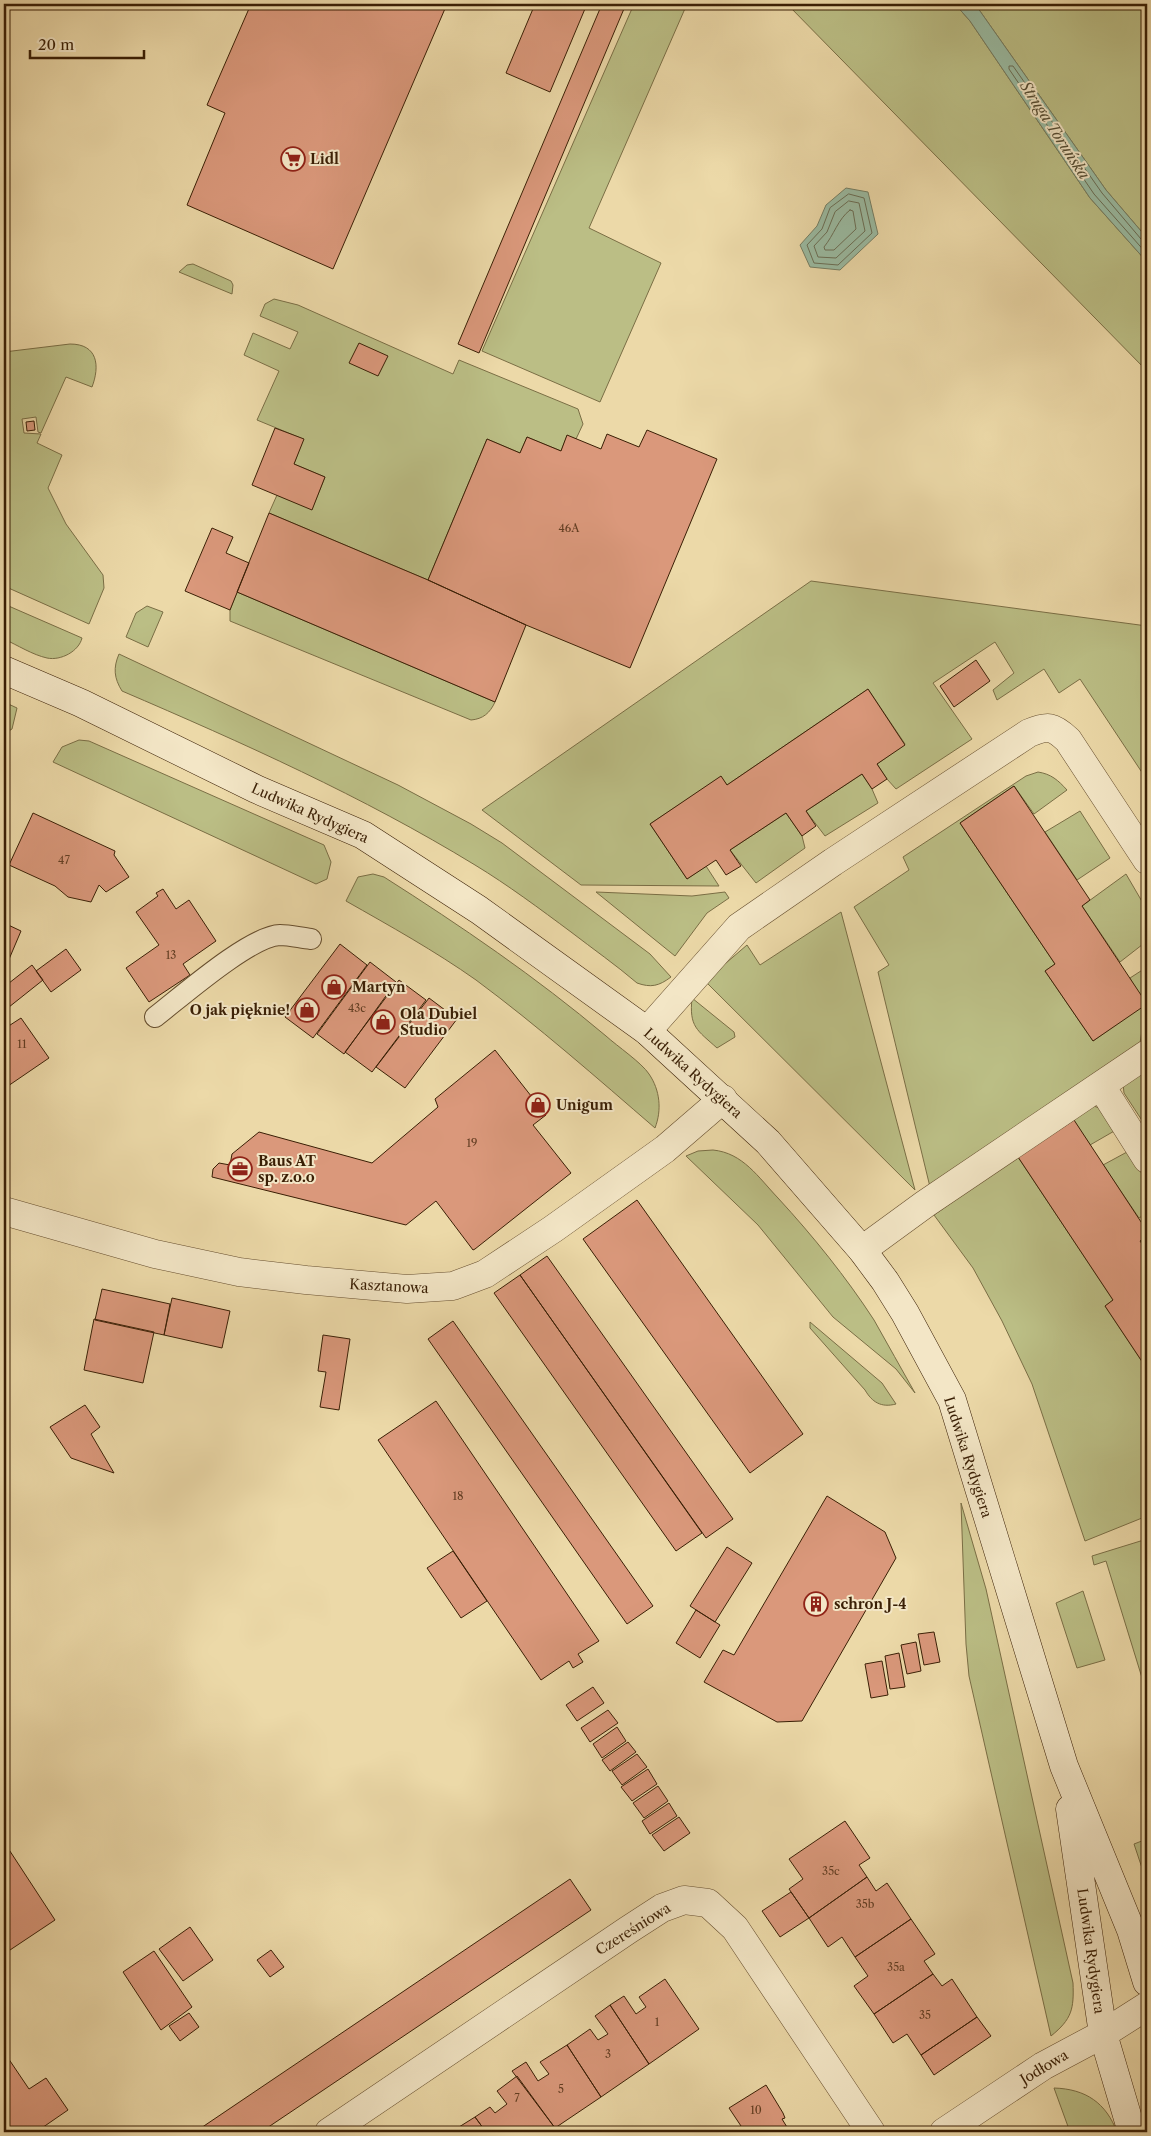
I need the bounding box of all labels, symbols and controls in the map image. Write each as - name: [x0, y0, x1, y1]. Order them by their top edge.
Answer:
- scale bar: [30, 28, 144, 60]
- text: 20 m: [38, 35, 74, 54]
- water label: Struga Toruńska: [1016, 76, 1094, 183]
- supermarket icon: Lidl: [280, 146, 306, 172]
- place label: Lidl: [310, 150, 339, 168]
- house number: 46A: [559, 521, 580, 535]
- street label: Ludwika Rydygiera: [249, 779, 372, 847]
- house number: 47: [58, 853, 70, 867]
- house number: 13: [166, 948, 176, 962]
- shop icon: Martyn: [321, 974, 347, 1000]
- place label: Martyn: [352, 978, 406, 996]
- shop icon: O jak pięknie!: [294, 997, 320, 1023]
- place label: O jak pięknie!: [190, 1001, 290, 1019]
- house number: 43c: [348, 1001, 366, 1015]
- place label: Ola Dubiel Studio: [400, 1005, 477, 1039]
- shop icon: Ola Dubiel Studio: [370, 1009, 396, 1035]
- street label: Ludwika Rydygiera: [640, 1024, 746, 1122]
- house number: 11: [17, 1037, 27, 1051]
- shop icon: Unigum: [525, 1092, 551, 1118]
- place label: Unigum: [556, 1096, 613, 1114]
- house number: 19: [466, 1136, 478, 1150]
- place label: Baus AT sp. z.o.o: [258, 1152, 316, 1186]
- office icon: Baus AT sp. z.o.o: [227, 1156, 253, 1182]
- street label: Kasztanowa: [349, 1275, 430, 1297]
- street label: Ludwika Rydygiera: [940, 1394, 996, 1521]
- house number: 18: [452, 1489, 464, 1503]
- building icon: schron J-4: [803, 1591, 829, 1617]
- place label: schron J-4: [834, 1595, 907, 1613]
- house number: 35c: [822, 1864, 840, 1878]
- street label: Ludwika Rydygiera: [1073, 1887, 1109, 2016]
- house number: 35b: [856, 1897, 875, 1911]
- street label: Czereśniowa: [592, 1898, 674, 1959]
- house number: 35a: [887, 1960, 905, 1974]
- house number: 35: [919, 2008, 931, 2022]
- house number: 1: [655, 2015, 660, 2029]
- street label: Jodłowa: [1015, 2045, 1072, 2089]
- house number: 3: [605, 2047, 611, 2061]
- house number: 5: [558, 2082, 564, 2096]
- house number: 7: [514, 2091, 520, 2105]
- house number: 10: [750, 2103, 762, 2117]

